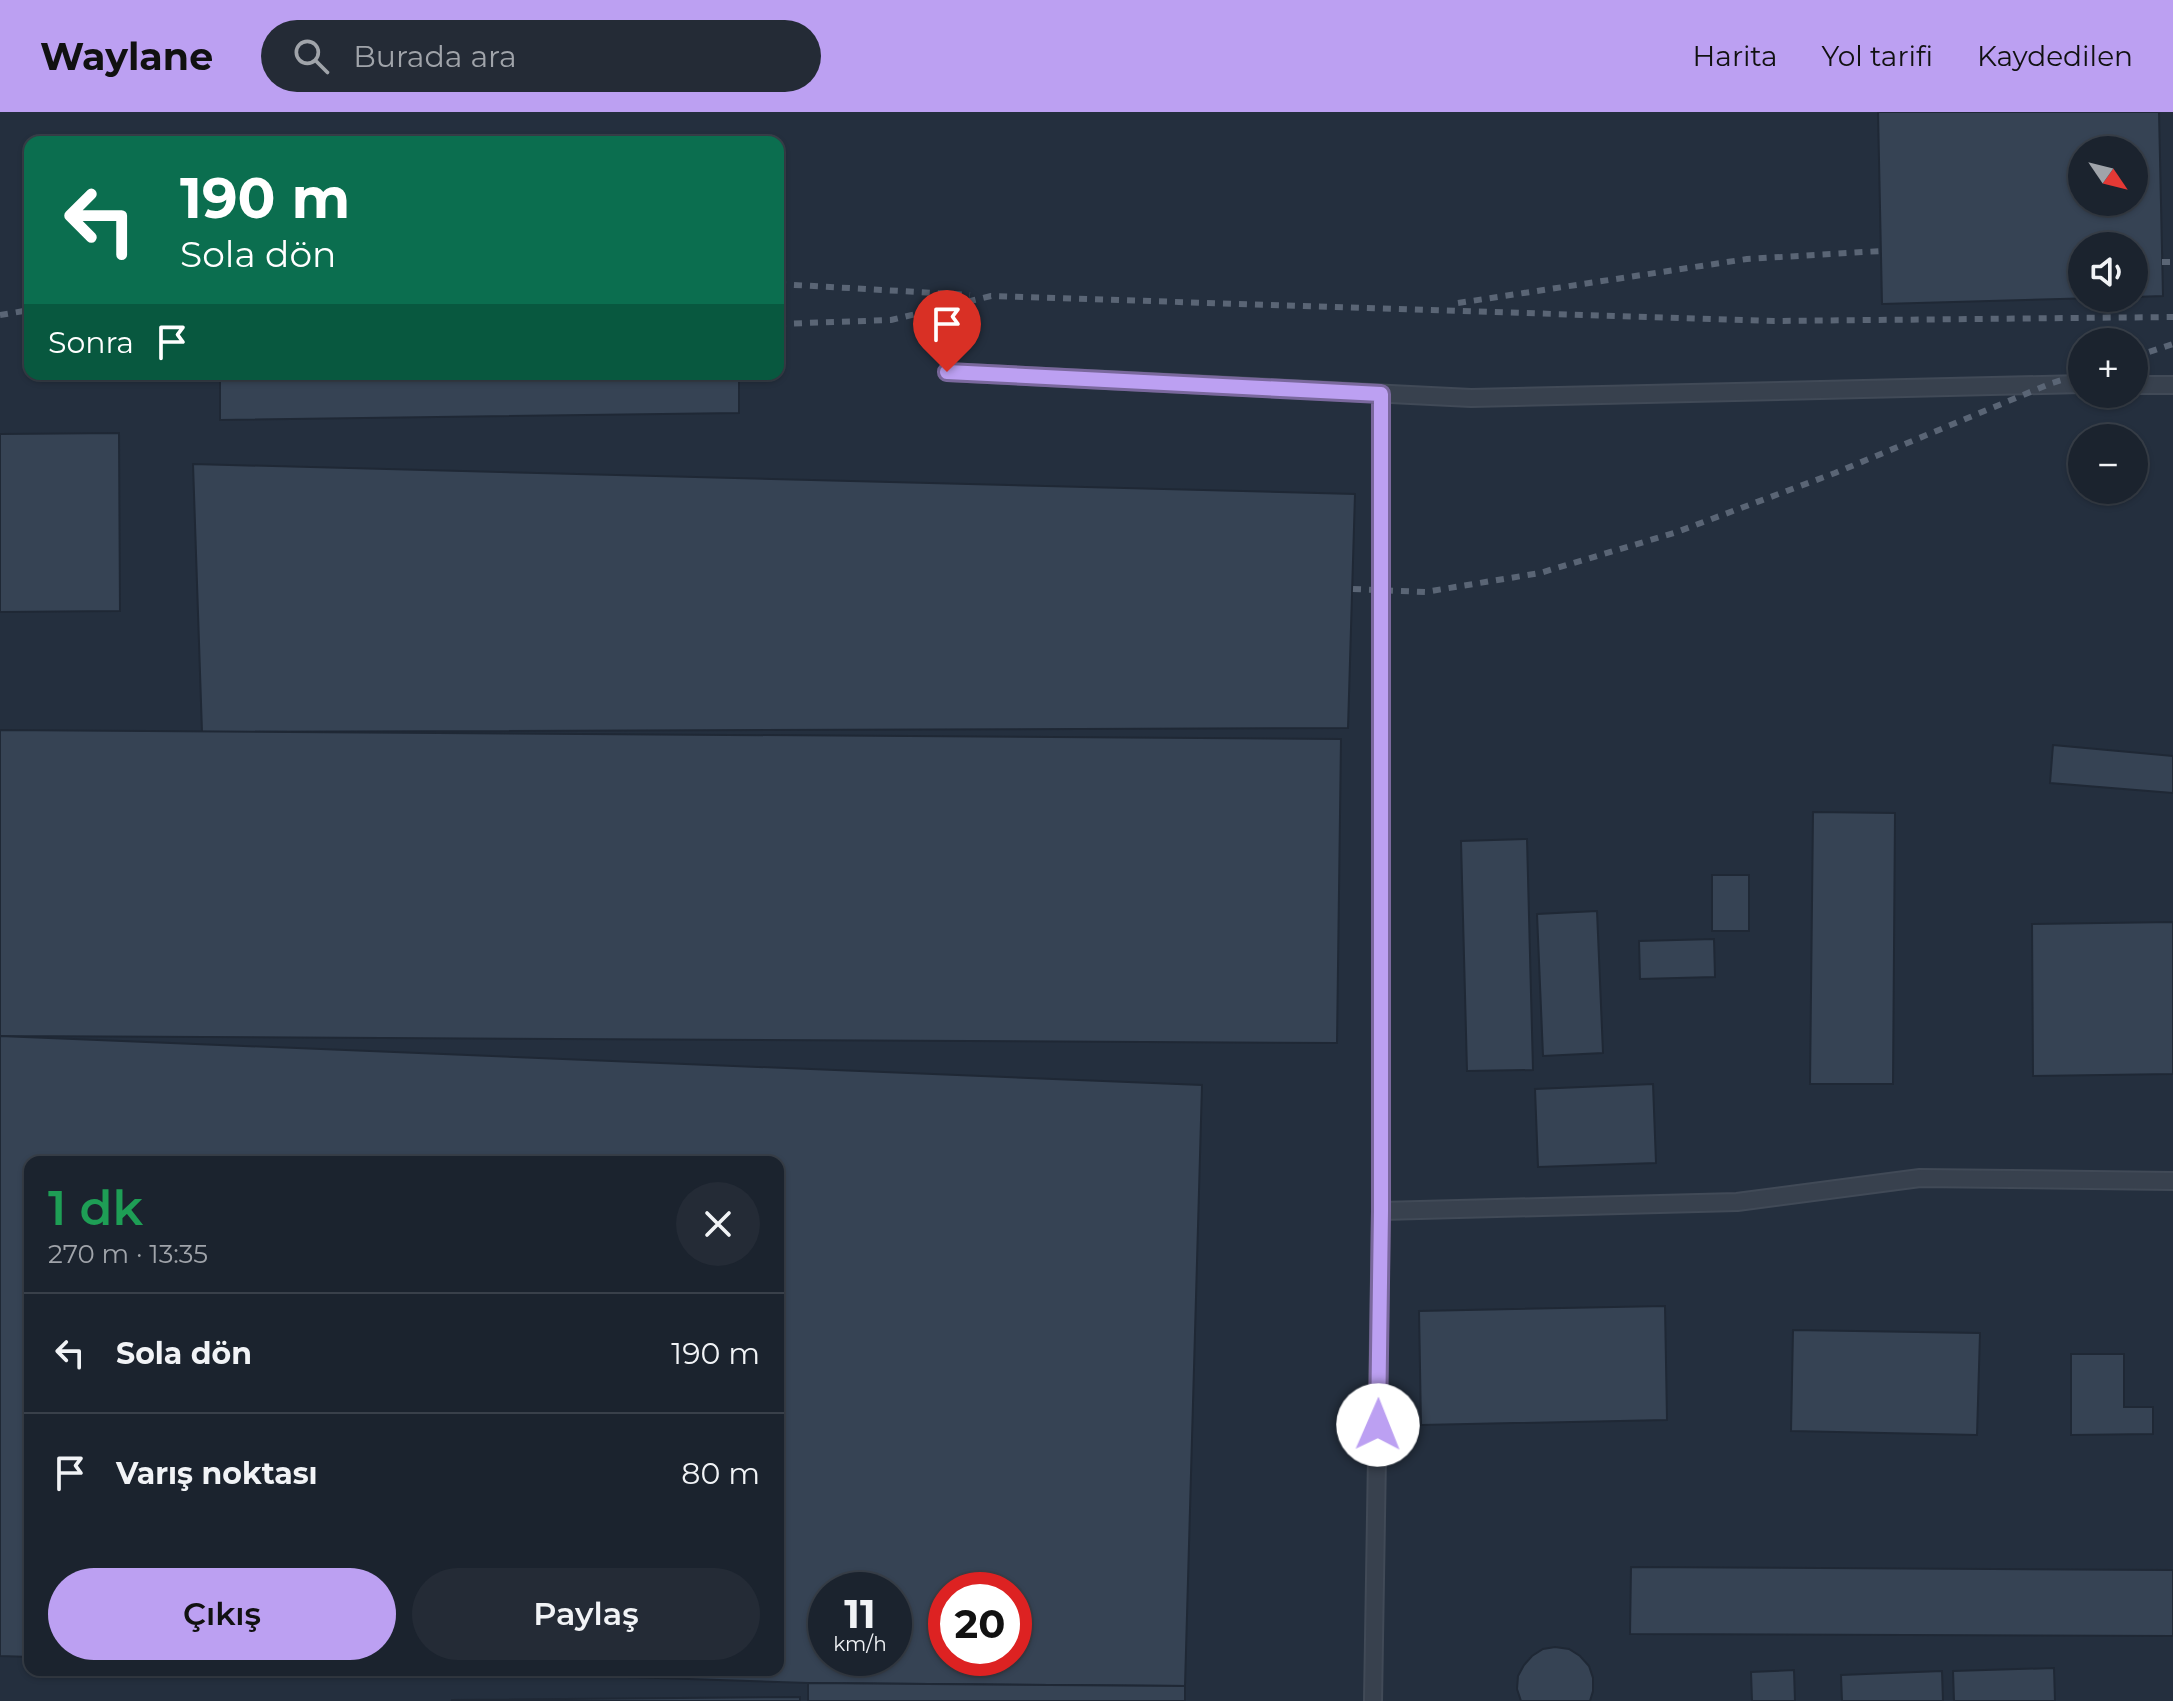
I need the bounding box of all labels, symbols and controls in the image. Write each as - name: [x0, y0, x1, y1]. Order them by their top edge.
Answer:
- search box: [261, 20, 821, 92]
- text: Waylane: [40, 33, 213, 80]
- icon: search: [289, 34, 333, 78]
- text: Burada ara: [353, 38, 517, 75]
- text: Harita: [1693, 39, 1778, 73]
- text: Yol tarifi: [1822, 39, 1933, 73]
- text: Kaydedilen: [1977, 39, 2133, 73]
- north arrow: [2068, 136, 2148, 216]
- map controls: [2068, 136, 2148, 504]
- text: 190 m: [180, 164, 350, 232]
- icon: left: [48, 168, 152, 272]
- text: Sola dön: [180, 232, 336, 276]
- button: sound: [2068, 232, 2148, 312]
- pin: [913, 290, 981, 372]
- icon: arrive: [925, 302, 969, 346]
- icon: arrive: [150, 320, 194, 364]
- text: Sonra: [48, 324, 134, 361]
- button: +: [2068, 328, 2148, 408]
- button: −: [2068, 424, 2148, 504]
- text: 1 dk: [48, 1179, 143, 1237]
- button: close: [676, 1182, 760, 1266]
- text: 270 m · 13:35: [48, 1238, 208, 1270]
- icon: left: [48, 1331, 92, 1375]
- text: Sola dön: [116, 1335, 252, 1372]
- text: 190 m: [671, 1335, 760, 1372]
- position arrow: [1336, 1383, 1420, 1467]
- icon: arrive: [48, 1451, 92, 1495]
- text: Varış noktası: [116, 1455, 318, 1492]
- text: 80 m: [681, 1455, 760, 1492]
- button: Çıkış: [48, 1568, 396, 1660]
- button: Paylaş: [412, 1568, 760, 1660]
- speed limit sign: 20: [928, 1572, 1032, 1676]
- text: 11: [844, 1589, 876, 1638]
- text: km/h: [833, 1632, 887, 1656]

